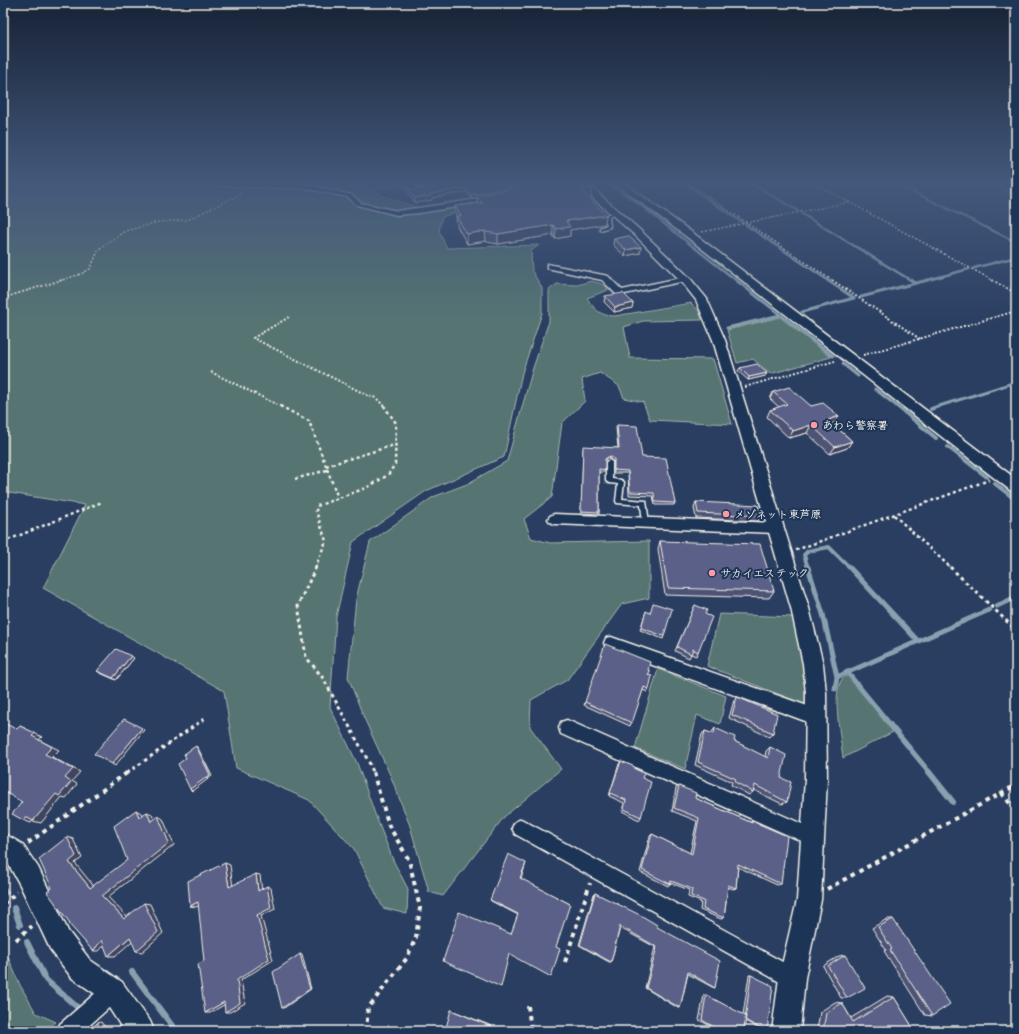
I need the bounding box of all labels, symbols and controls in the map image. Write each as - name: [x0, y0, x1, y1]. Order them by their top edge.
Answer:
- place label: あわら警察署: [822, 417, 888, 432]
- marker: あわら警察署: [809, 420, 819, 430]
- place label: メゾネット東芦原: [734, 506, 822, 521]
- marker: メゾネット東芦原: [721, 509, 731, 519]
- place label: サカイエステック: [720, 565, 809, 580]
- marker: サカイエステック: [707, 568, 717, 578]

